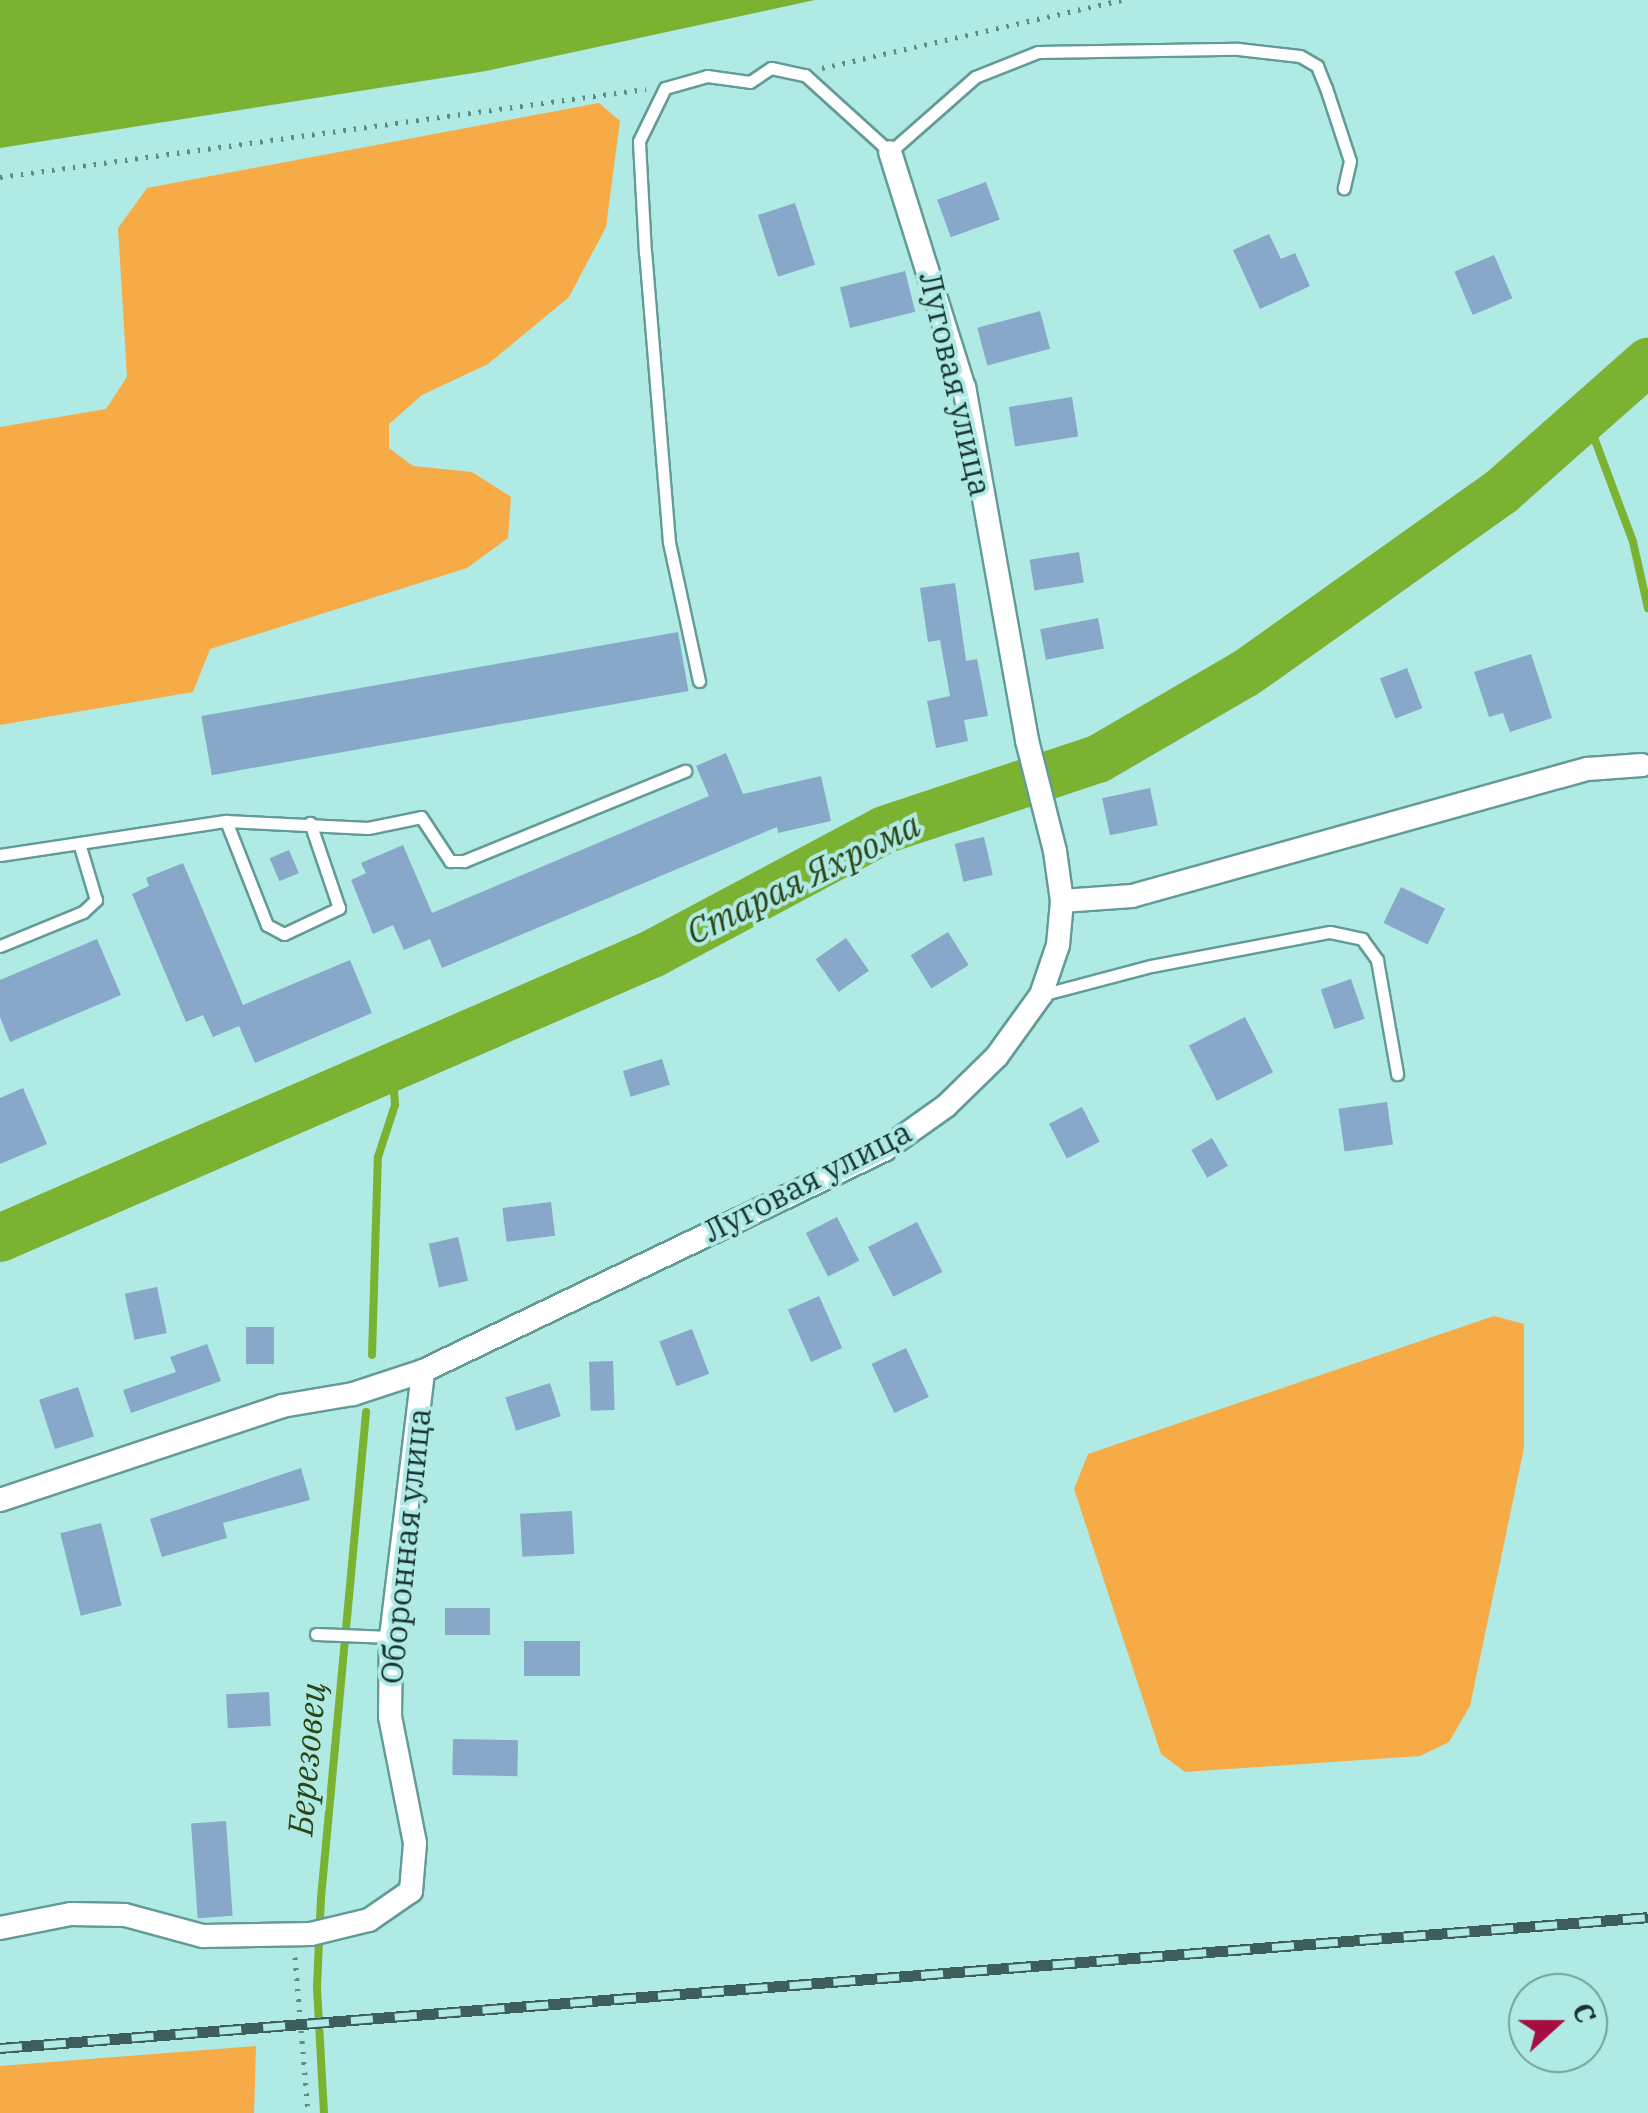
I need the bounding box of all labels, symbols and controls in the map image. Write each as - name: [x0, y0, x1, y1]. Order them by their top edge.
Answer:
- street label: Луговая улица: [912, 268, 1000, 500]
- water label: Старая Яхрома: [679, 803, 927, 953]
- street label: Луговая улица: [696, 1112, 918, 1250]
- street label: Оборонная улица: [371, 1406, 439, 1686]
- water label: Березовец: [278, 1681, 334, 1837]
- north arrow: [1508, 1973, 1608, 2073]
- text: С: [1564, 1997, 1605, 2028]

